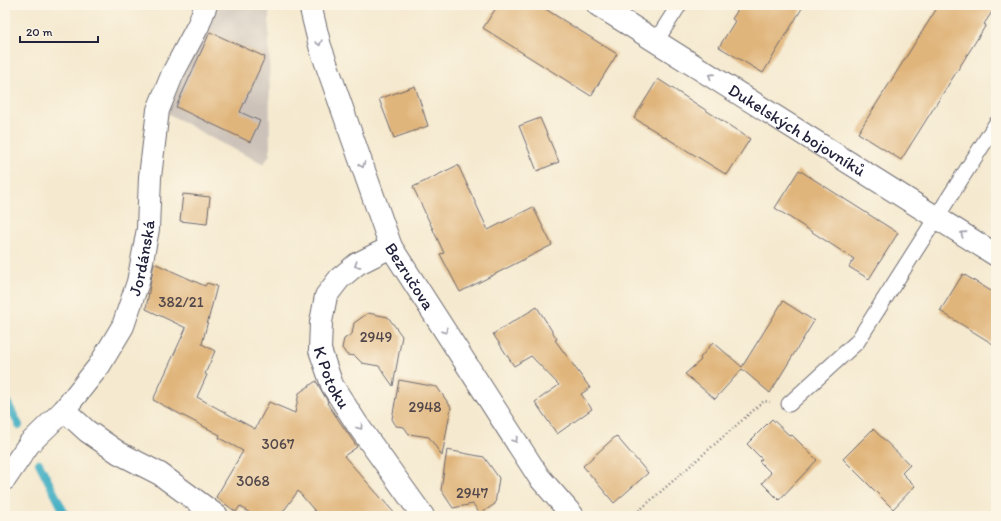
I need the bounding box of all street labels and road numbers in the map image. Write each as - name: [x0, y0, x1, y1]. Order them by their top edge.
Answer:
- street label: Dukelských bojovníků: [725, 80, 870, 181]
- street label: Jordánská: [124, 220, 158, 298]
- street label: Bezručova: [381, 239, 439, 314]
- street label: K Potoku: [309, 343, 355, 413]

